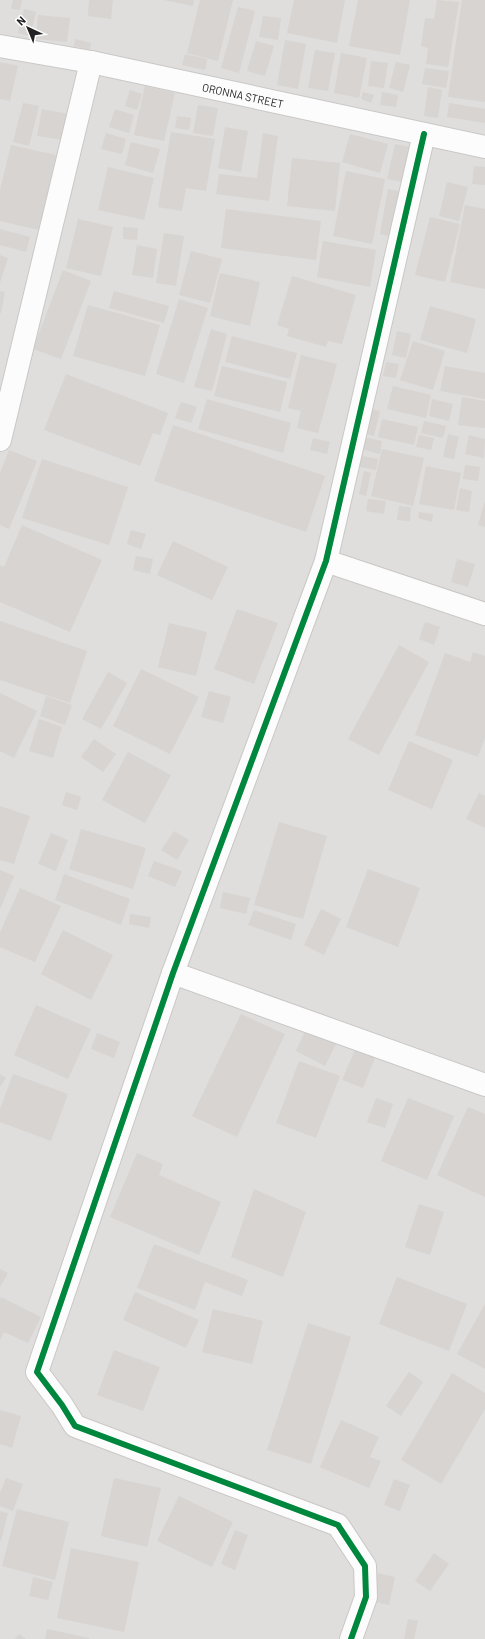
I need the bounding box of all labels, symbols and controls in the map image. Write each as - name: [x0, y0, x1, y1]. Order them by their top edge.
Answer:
- north arrow: [8, 8, 48, 48]
- text: N: [14, 13, 28, 28]
- street label: ORONNA STREET: [201, 80, 285, 110]

